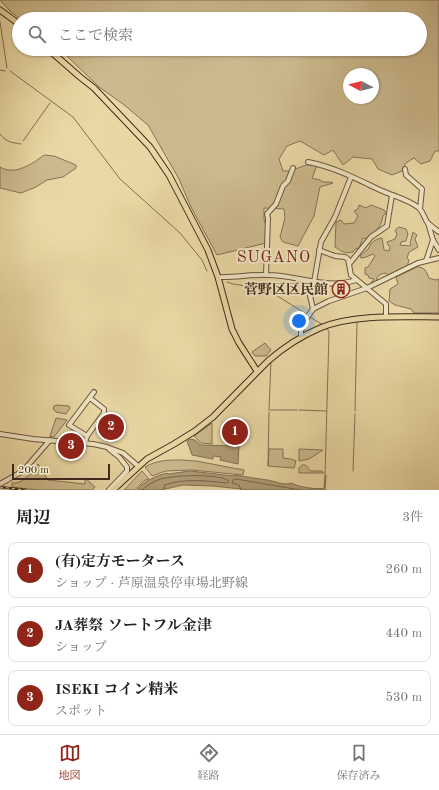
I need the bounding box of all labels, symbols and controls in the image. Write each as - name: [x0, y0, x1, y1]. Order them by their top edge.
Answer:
- search box: [12, 12, 427, 56]
- icon: search: [26, 23, 48, 45]
- text: ここで検索: [58, 29, 133, 44]
- north arrow: [343, 68, 379, 104]
- district label: SUGANO: [237, 250, 311, 266]
- building icon: 菅野区区民館: [331, 279, 351, 299]
- place label: 菅野区区民館: [244, 281, 328, 297]
- your location: [289, 311, 309, 331]
- pin: 2: [98, 412, 124, 442]
- pin: 1: [222, 417, 248, 447]
- pin: 3: [58, 431, 84, 461]
- scale bar: [12, 462, 110, 481]
- text: 200 m: [18, 465, 49, 476]
- text: 周辺: [16, 510, 50, 527]
- text: 3件: [402, 511, 423, 524]
- text: (有)定方モータース: [55, 555, 185, 570]
- text: 1: [26, 563, 34, 576]
- text: 260 m: [385, 563, 422, 576]
- text: ショップ · 芦原温泉停車場北野線: [55, 577, 248, 590]
- text: JA葬祭 ソートフル金津: [55, 619, 212, 634]
- text: 2: [26, 627, 34, 640]
- text: 440 m: [385, 627, 422, 640]
- text: ショップ: [55, 641, 107, 654]
- text: ISEKI コイン精米: [55, 683, 178, 698]
- text: 3: [26, 691, 34, 704]
- text: 530 m: [385, 691, 422, 704]
- text: スポット: [55, 705, 107, 718]
- tab: 地図: [59, 742, 81, 784]
- tab: 経路: [198, 742, 220, 784]
- tab: 保存済み: [337, 742, 381, 784]

